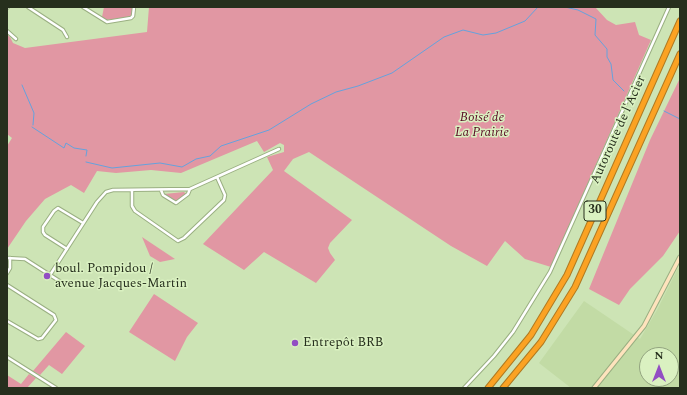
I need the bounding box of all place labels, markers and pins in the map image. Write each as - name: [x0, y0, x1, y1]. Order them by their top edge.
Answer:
- place label: boul. Pompidou / avenue Jacques-Martin: [55, 261, 187, 292]
- marker: boul. Pompidou / avenue Jacques-Martin: [42, 271, 52, 281]
- place label: Entrepôt BRB: [303, 335, 383, 351]
- marker: Entrepôt BRB: [290, 338, 300, 348]

